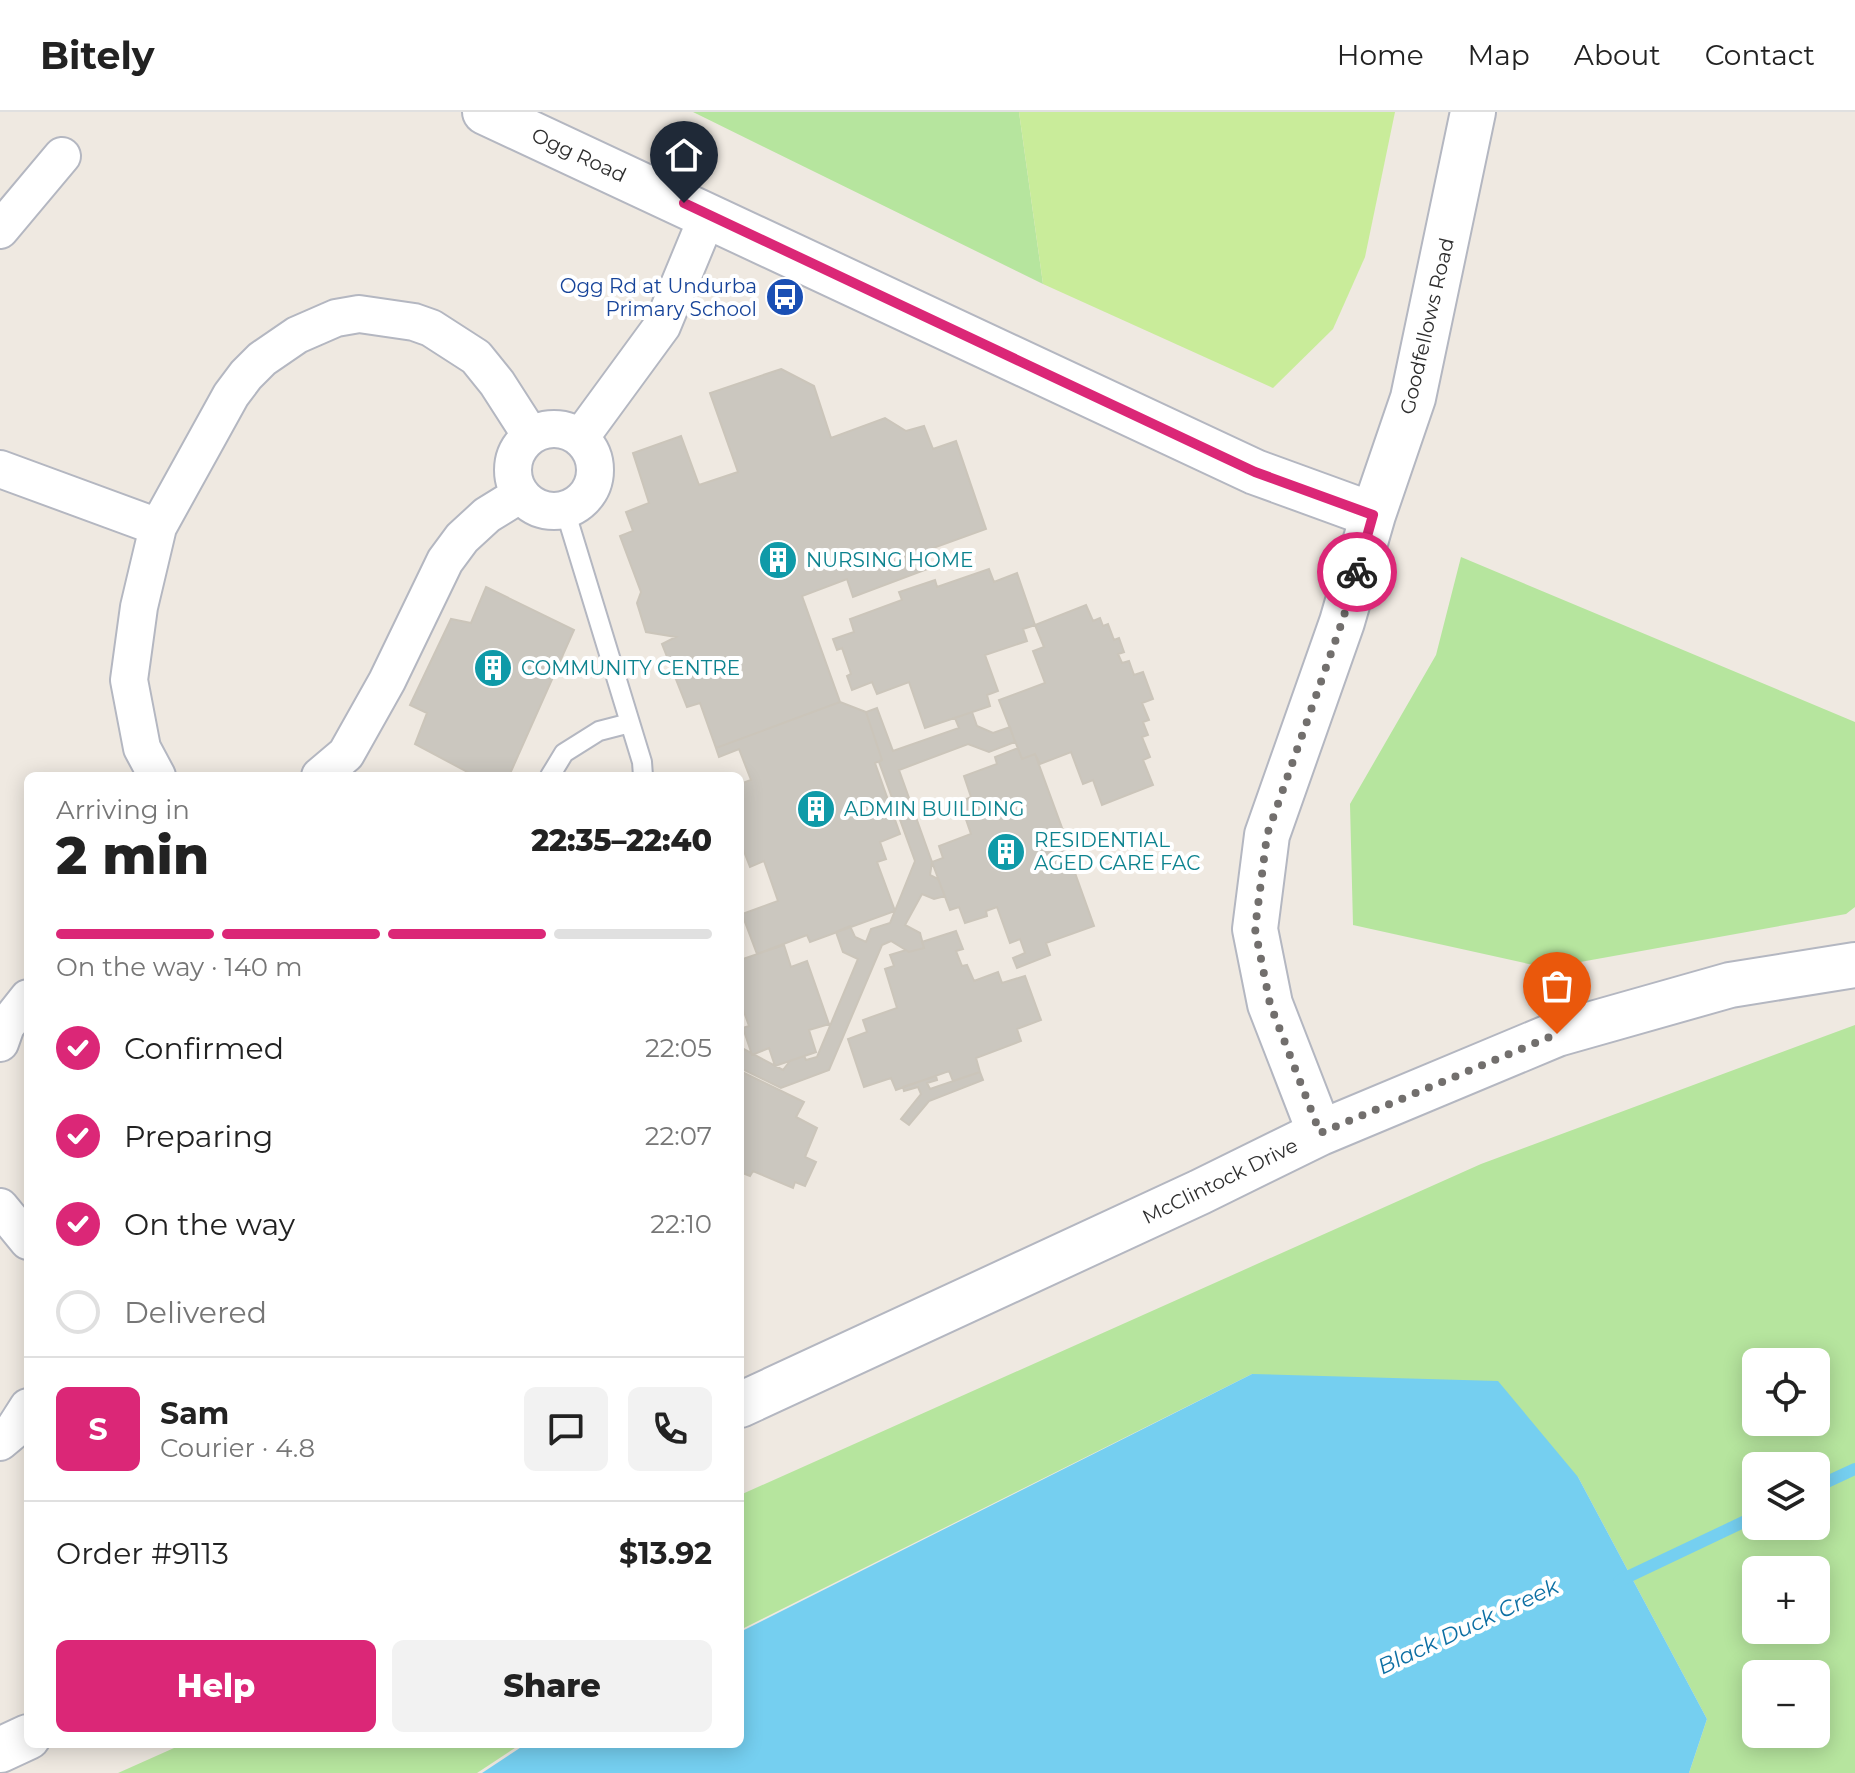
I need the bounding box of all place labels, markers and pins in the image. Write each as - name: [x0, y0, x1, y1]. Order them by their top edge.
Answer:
- pin: [650, 121, 718, 203]
- place label: Ogg Rd at Undurba Primary School: [560, 274, 757, 321]
- bus stop icon: Ogg Rd at Undurba Primary School: [764, 276, 806, 318]
- building icon: NURSING HOME: [757, 539, 799, 581]
- place label: NURSING HOME: [806, 548, 973, 572]
- building icon: COMMUNITY CENTRE: [472, 647, 514, 689]
- place label: COMMUNITY CENTRE: [521, 656, 740, 680]
- building icon: ADMIN BUILDING: [795, 788, 837, 830]
- place label: ADMIN BUILDING: [844, 797, 1025, 821]
- place label: RESIDENTIAL AGED CARE FAC: [1034, 828, 1200, 875]
- building icon: RESIDENTIAL AGED CARE FAC: [985, 831, 1027, 873]
- pin: [1523, 952, 1591, 1034]

